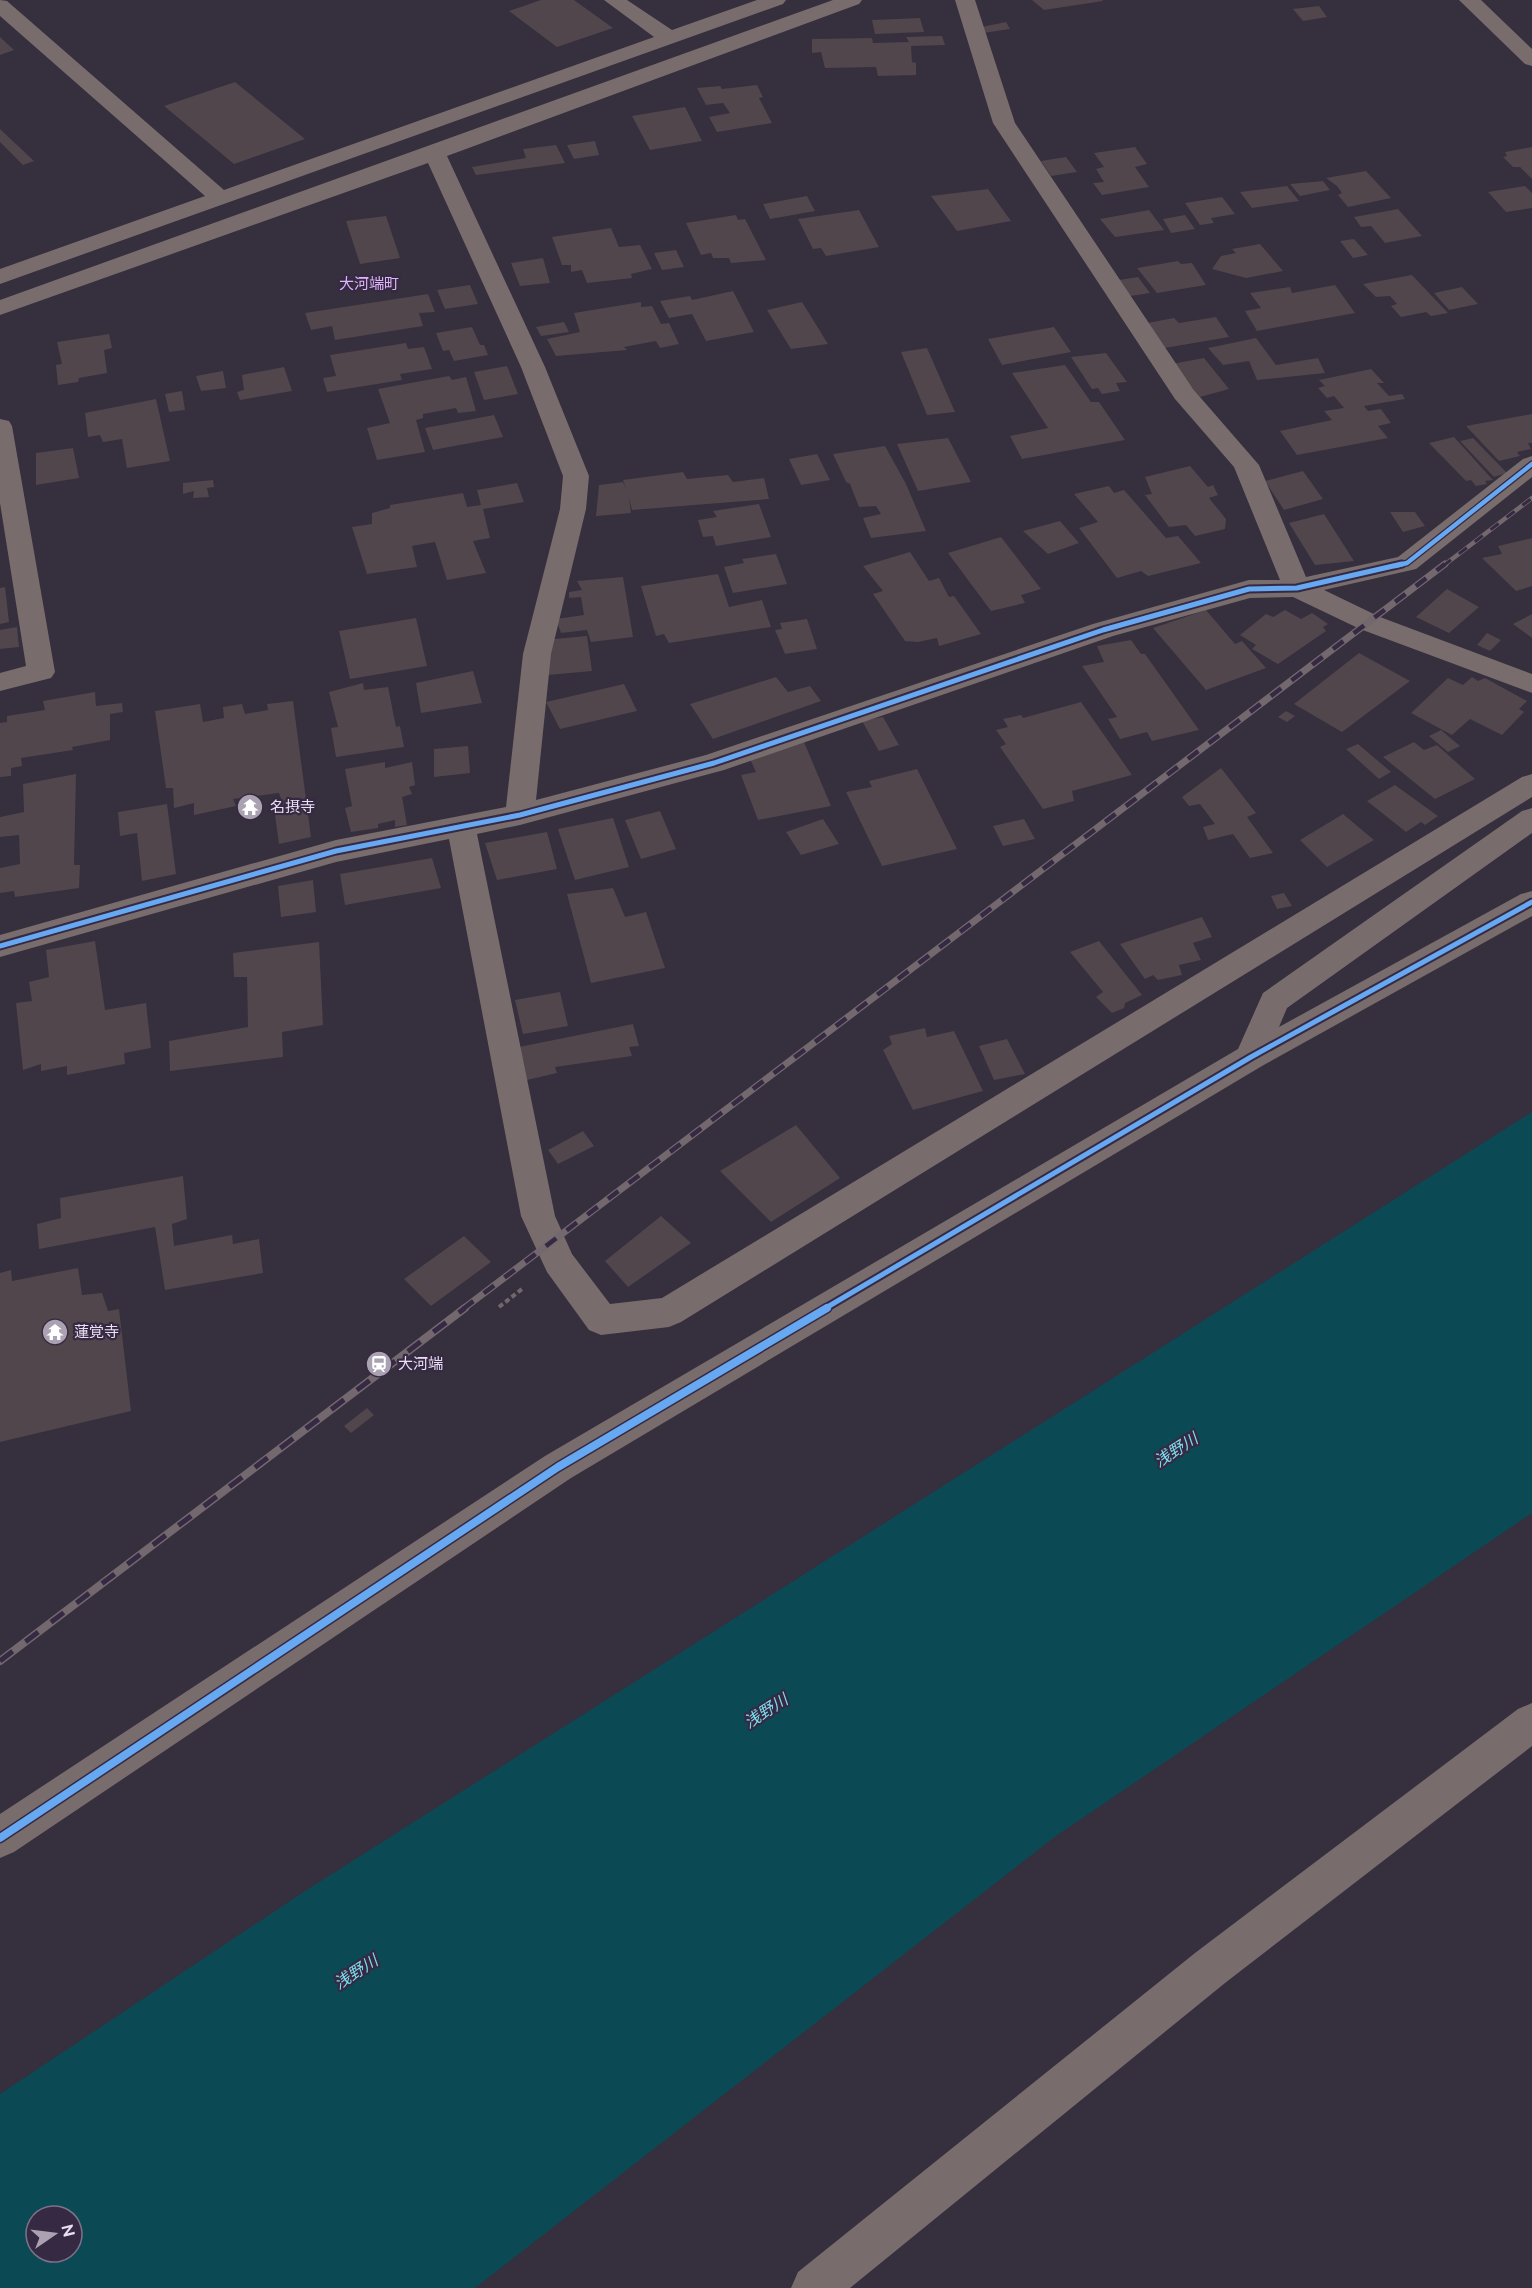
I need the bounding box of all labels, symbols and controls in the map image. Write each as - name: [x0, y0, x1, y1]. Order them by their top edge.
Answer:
- district label: 大河端町: [339, 275, 399, 293]
- temple icon: 名摂寺: [235, 792, 265, 822]
- place label: 名摂寺: [270, 798, 315, 816]
- temple icon: 蓮覚寺: [40, 1317, 70, 1347]
- place label: 蓮覚寺: [74, 1323, 119, 1341]
- station icon: 大河端: [364, 1349, 394, 1379]
- place label: 大河端: [398, 1355, 443, 1373]
- water label: 浅野川: [1151, 1428, 1203, 1471]
- water label: 浅野川: [741, 1689, 793, 1732]
- water label: 浅野川: [331, 1950, 383, 1993]
- north arrow: [24, 2204, 84, 2264]
- text: N: [57, 2222, 79, 2239]

